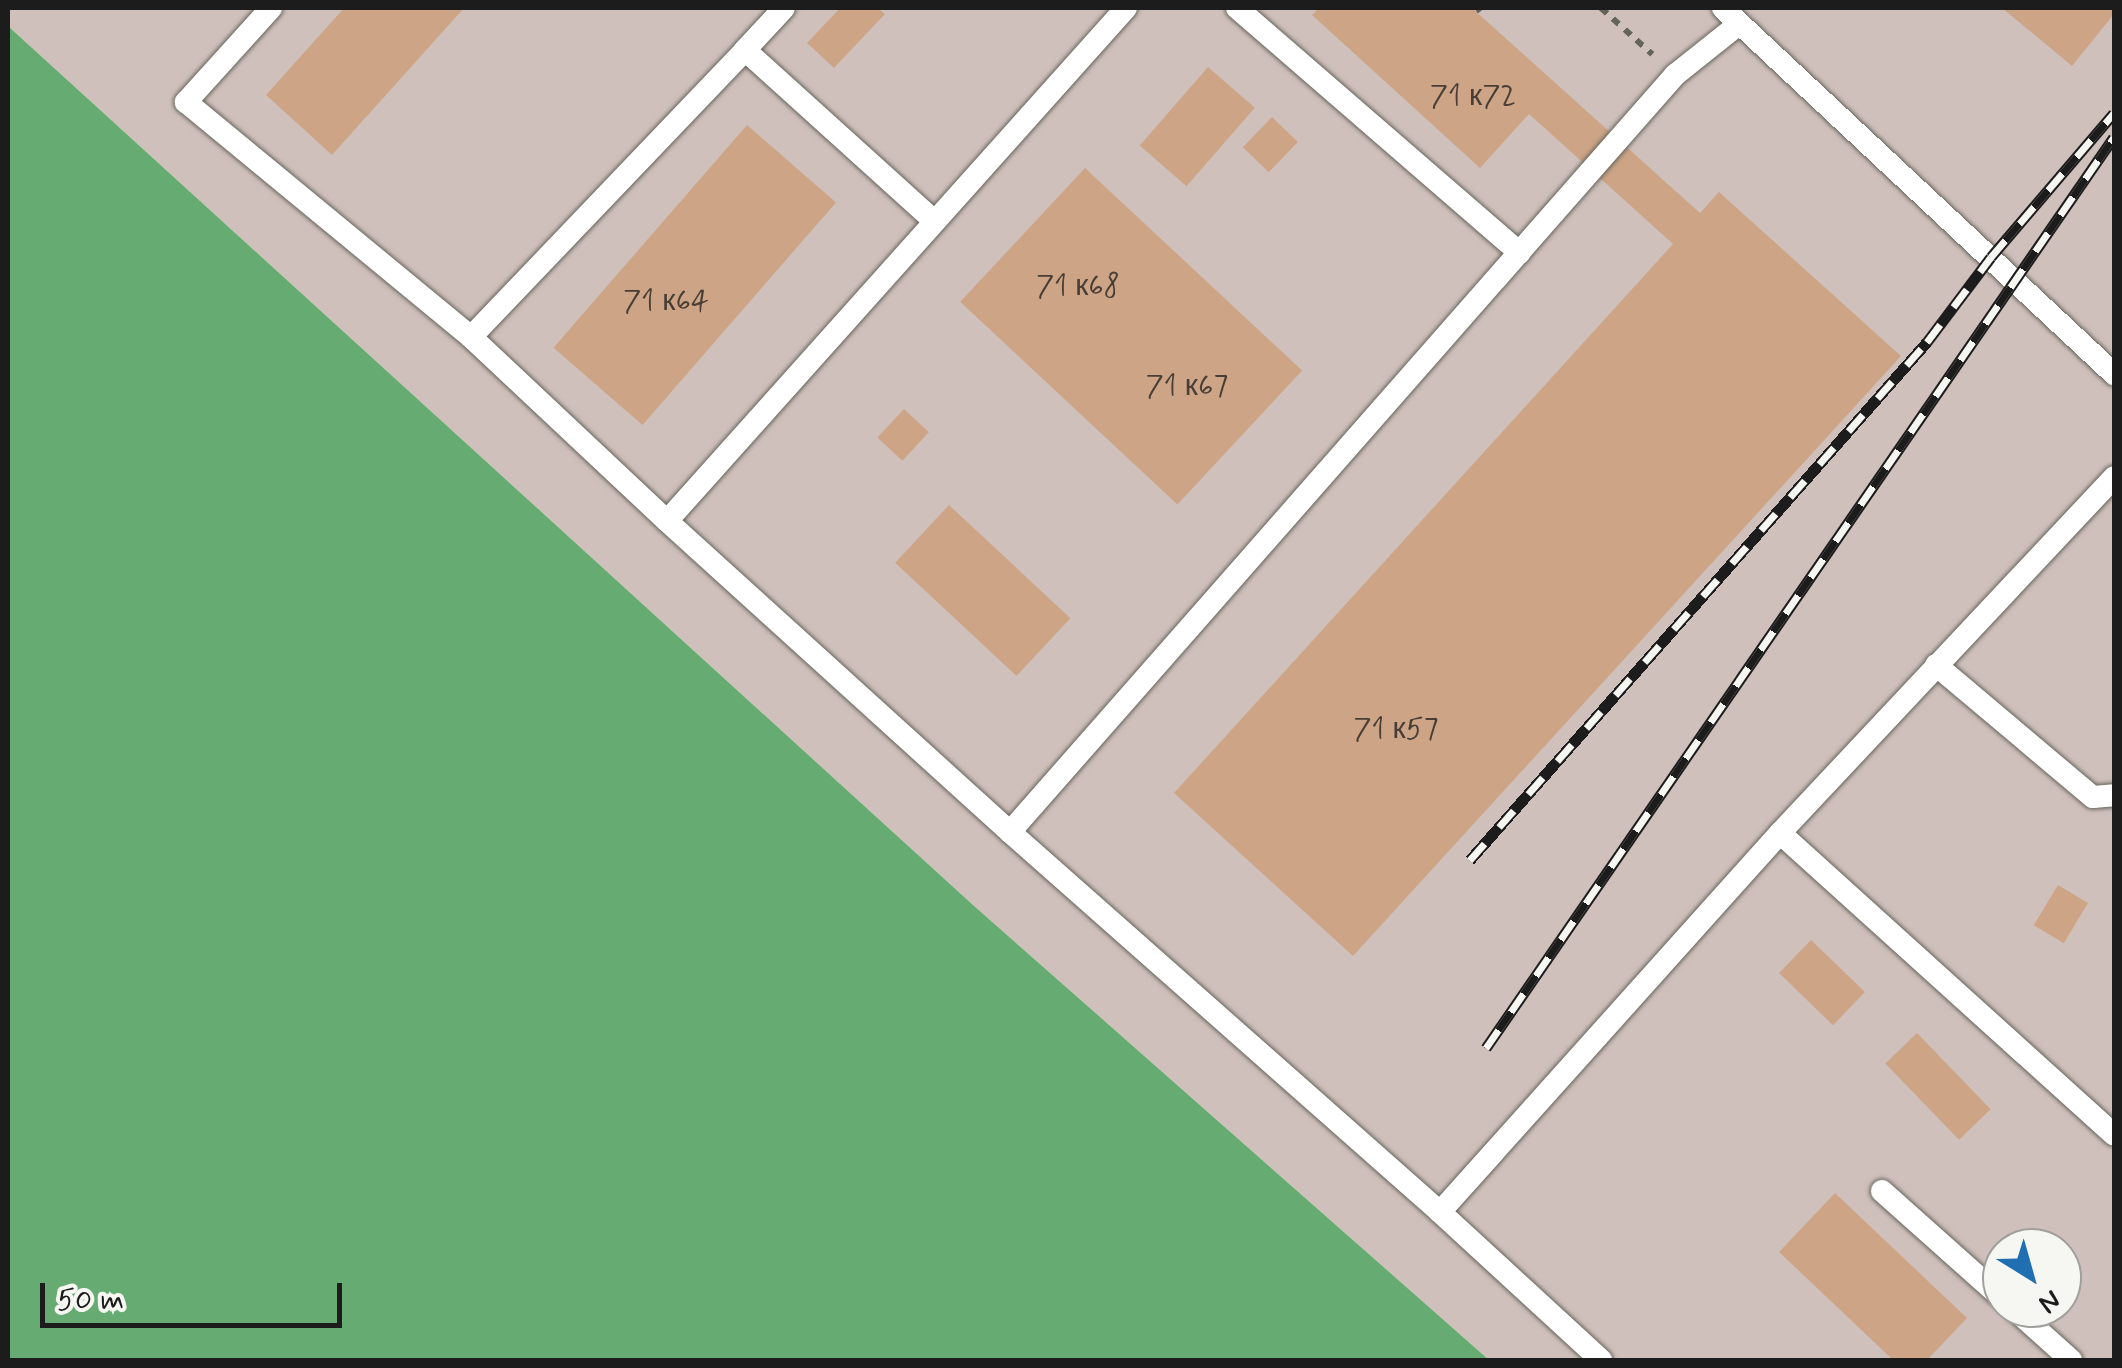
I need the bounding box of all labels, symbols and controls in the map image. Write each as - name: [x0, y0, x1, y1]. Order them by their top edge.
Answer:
- house number: 71 к72: [1430, 79, 1516, 115]
- house number: 71 к68: [1036, 269, 1120, 305]
- house number: 71 к64: [623, 284, 709, 320]
- house number: 71 к67: [1146, 369, 1228, 405]
- house number: 71 к57: [1353, 712, 1439, 748]
- north arrow: [1982, 1228, 2082, 1328]
- scale bar: [45, 1263, 348, 1325]
- text: N: [2031, 1280, 2068, 1321]
- text: 50 m: [57, 1281, 124, 1320]

